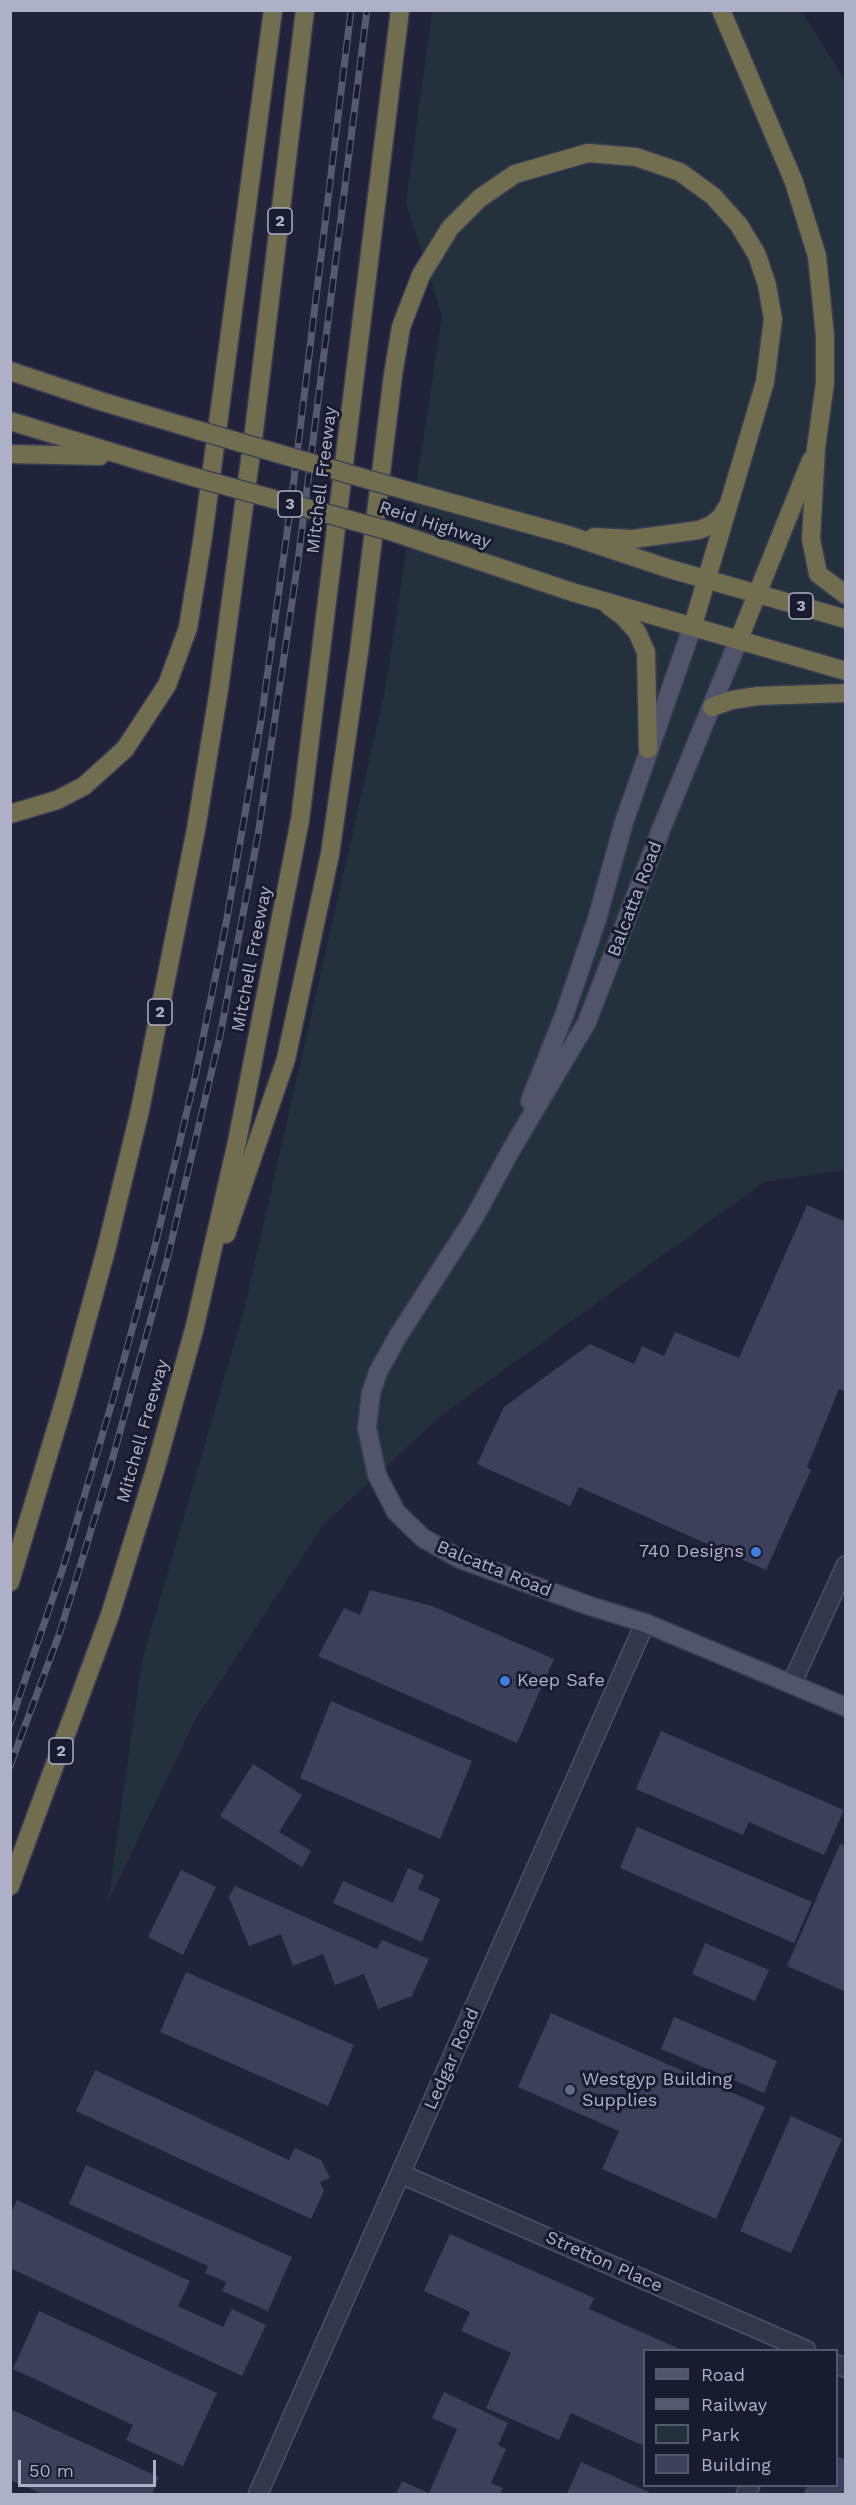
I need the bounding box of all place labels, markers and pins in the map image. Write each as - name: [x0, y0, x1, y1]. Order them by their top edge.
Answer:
- place label: 740 Designs: [639, 1541, 744, 1563]
- marker: 740 Designs: [749, 1545, 763, 1559]
- place label: Keep Safe: [517, 1670, 605, 1692]
- marker: Keep Safe: [498, 1674, 512, 1688]
- place label: Westgyp Building Supplies: [582, 2069, 732, 2112]
- marker: Westgyp Building Supplies: [563, 2083, 577, 2097]

